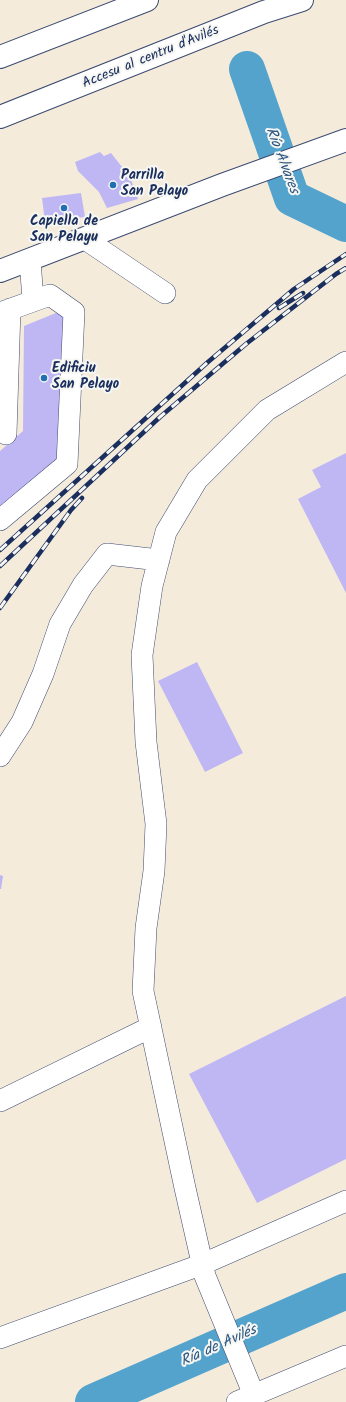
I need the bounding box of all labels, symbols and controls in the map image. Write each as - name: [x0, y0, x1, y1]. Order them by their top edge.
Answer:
- street label: Accesu al centru d'Avilés: [80, 23, 222, 93]
- water label: Río Alvares: [260, 125, 302, 197]
- place label: Parrilla San Pelayo: [121, 169, 188, 202]
- marker: Parrilla San Pelayo: [108, 180, 118, 190]
- marker: Capiella de San Pelayu: [59, 203, 69, 213]
- place label: Capiella de San Pelayu: [30, 215, 98, 248]
- place label: Edificiu San Pelayo: [52, 362, 119, 394]
- marker: Edificiu San Pelayo: [39, 373, 49, 383]
- water label: Ría de Avilés: [178, 1322, 260, 1372]

